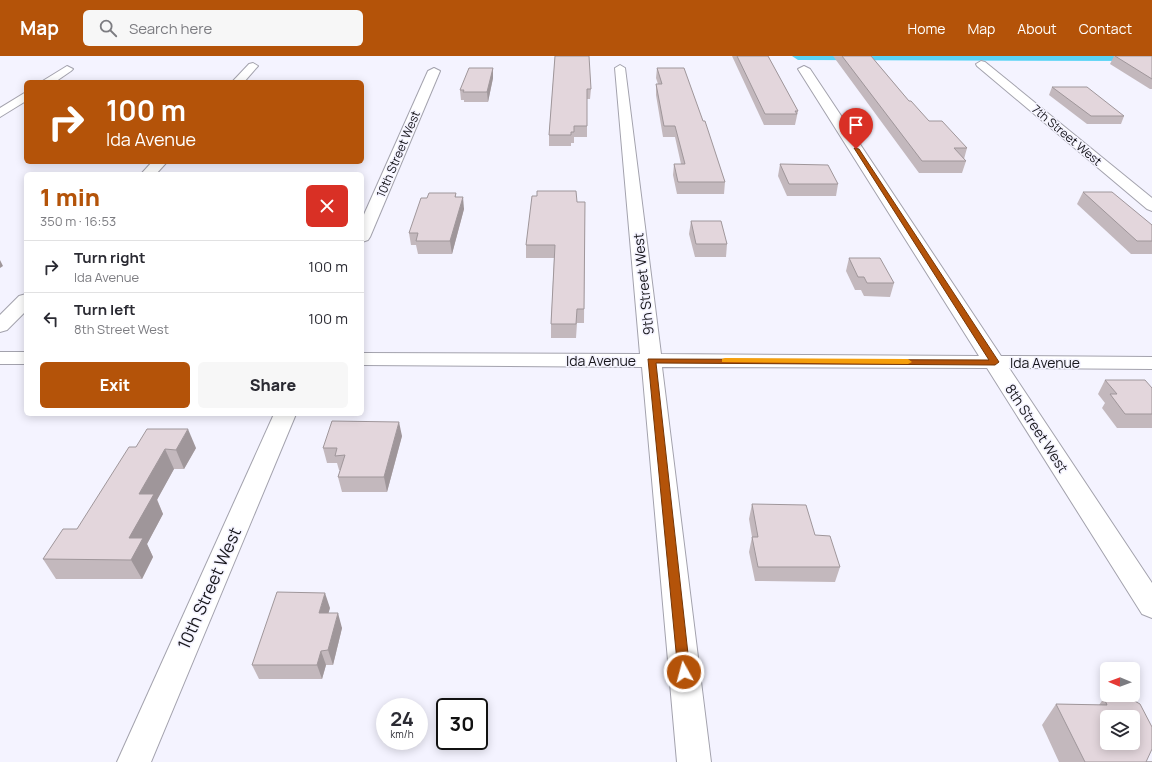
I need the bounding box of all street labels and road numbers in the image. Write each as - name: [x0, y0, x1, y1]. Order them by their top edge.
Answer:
- street label: 7th Street West: [1028, 101, 1106, 169]
- street label: 10th Street West: [372, 108, 424, 200]
- street label: 9th Street West: [628, 232, 658, 336]
- street label: Ida Avenue: [566, 351, 636, 370]
- street label: Ida Avenue: [1010, 353, 1080, 372]
- street label: 8th Street West: [1001, 380, 1073, 476]
- street label: 10th Street West: [172, 523, 246, 653]

